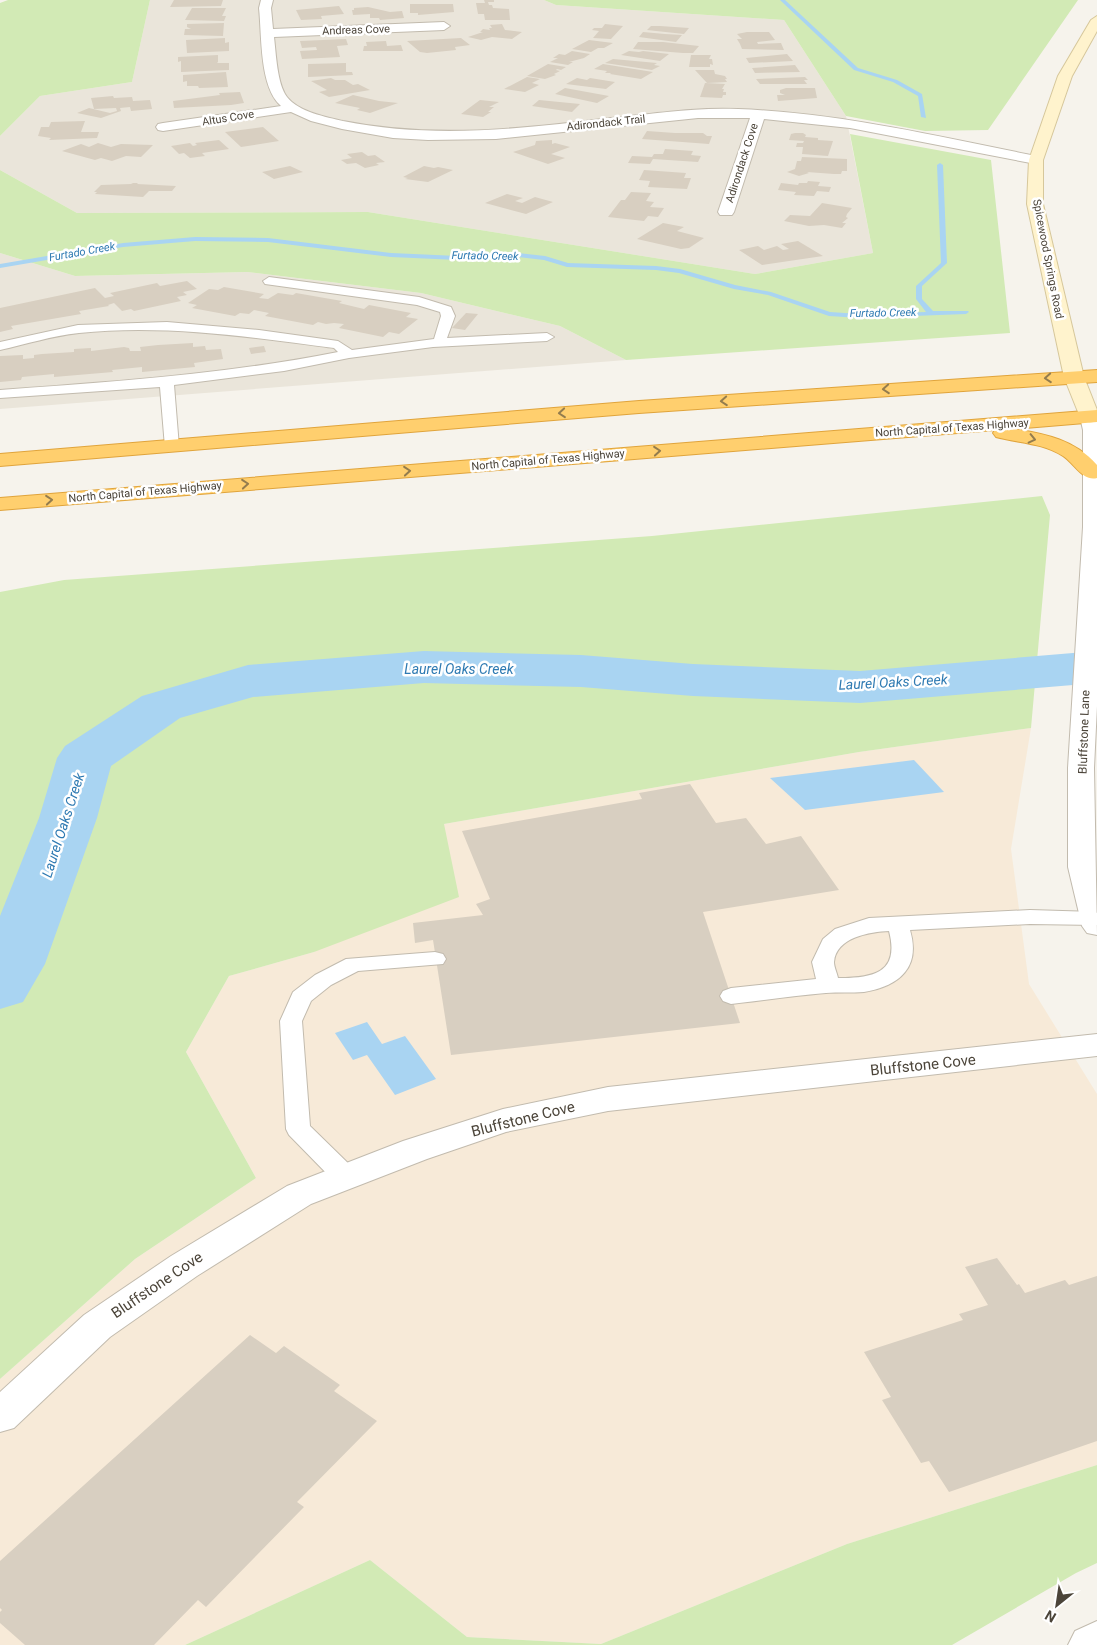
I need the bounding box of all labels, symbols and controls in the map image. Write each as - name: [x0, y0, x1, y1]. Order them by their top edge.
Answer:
- street label: Andreas Cove: [322, 22, 390, 38]
- street label: Altus Cove: [201, 107, 255, 129]
- street label: Adirondack Trail: [566, 112, 646, 134]
- street label: Adirondack Cove: [723, 122, 761, 204]
- street label: Spicewood Springs Road: [1030, 198, 1066, 320]
- water label: Furtado Creek: [48, 240, 117, 264]
- water label: Furtado Creek: [451, 249, 519, 263]
- water label: Furtado Creek: [849, 306, 917, 320]
- one-way arrow: [1044, 373, 1052, 384]
- one-way arrow: [882, 384, 890, 395]
- one-way arrow: [720, 395, 728, 406]
- one-way arrow: [558, 408, 566, 419]
- street label: North Capital of Texas Highway: [875, 416, 1030, 440]
- one-way arrow: [1028, 433, 1037, 444]
- one-way arrow: [653, 446, 661, 457]
- street label: North Capital of Texas Highway: [471, 447, 626, 473]
- one-way arrow: [404, 466, 412, 477]
- street label: North Capital of Texas Highway: [68, 479, 223, 505]
- one-way arrow: [242, 479, 250, 490]
- one-way arrow: [45, 495, 53, 506]
- water label: Laurel Oaks Creek: [404, 661, 515, 677]
- water label: Laurel Oaks Creek: [838, 671, 949, 693]
- street label: Bluffstone Lane: [1076, 690, 1092, 774]
- water label: Laurel Oaks Creek: [39, 770, 88, 879]
- street label: Bluffstone Cove: [869, 1051, 977, 1079]
- street label: Bluffstone Cove: [469, 1097, 577, 1141]
- street label: Bluffstone Cove: [108, 1248, 206, 1322]
- north arrow: [1032, 1580, 1082, 1630]
- text: N: [1042, 1607, 1059, 1626]

